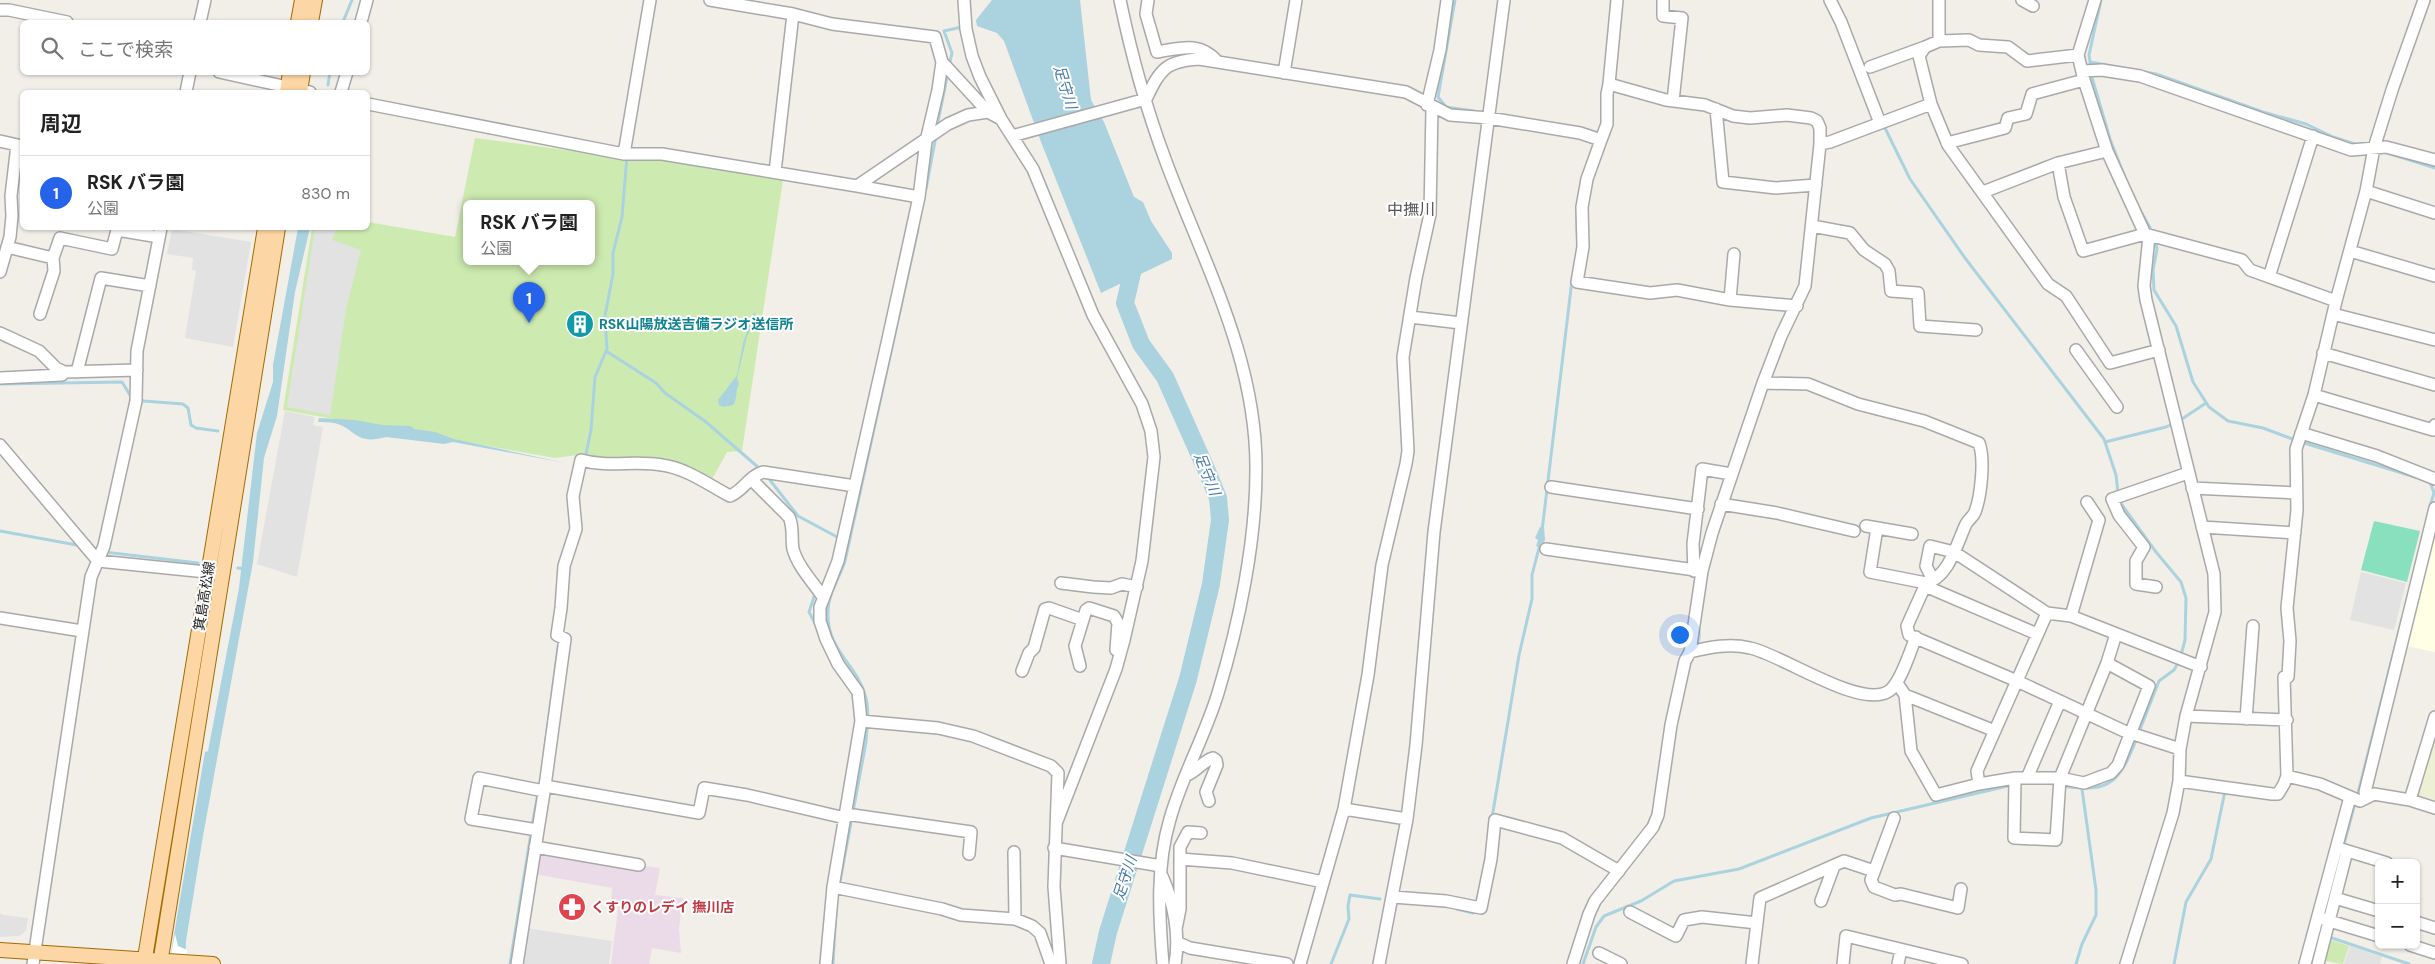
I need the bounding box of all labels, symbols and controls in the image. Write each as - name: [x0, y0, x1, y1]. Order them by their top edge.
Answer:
- search box: [20, 20, 370, 75]
- icon: search: [38, 34, 66, 62]
- text: ここで検索: [78, 37, 173, 62]
- water label: 足守川: [1049, 63, 1082, 113]
- text: 周辺: [40, 110, 82, 138]
- text: RSK バラ園: [87, 170, 184, 195]
- text: 1: [53, 183, 59, 204]
- text: 830 m: [301, 183, 350, 204]
- text: 公園: [87, 198, 119, 219]
- district label: 中撫川: [1387, 199, 1435, 220]
- popup: [463, 200, 595, 265]
- text: RSK バラ園: [480, 210, 578, 235]
- text: 公園: [480, 238, 512, 259]
- pin: 1: [513, 282, 545, 323]
- building icon: RSK山陽放送吉備ラジオ送信所: [565, 309, 595, 339]
- place label: RSK山陽放送吉備ラジオ送信所: [599, 315, 793, 333]
- water label: 足守川: [1189, 449, 1225, 500]
- street label: 箕島高松線: [190, 560, 218, 632]
- your location: [1667, 622, 1693, 648]
- water label: 足守川: [1109, 852, 1142, 902]
- map controls: [2375, 859, 2420, 949]
- button: +: [2375, 859, 2420, 904]
- pharmacy icon: くすりのレデイ 撫川店: [557, 892, 587, 922]
- place label: くすりのレデイ 撫川店: [591, 898, 734, 916]
- button: −: [2375, 904, 2420, 949]

